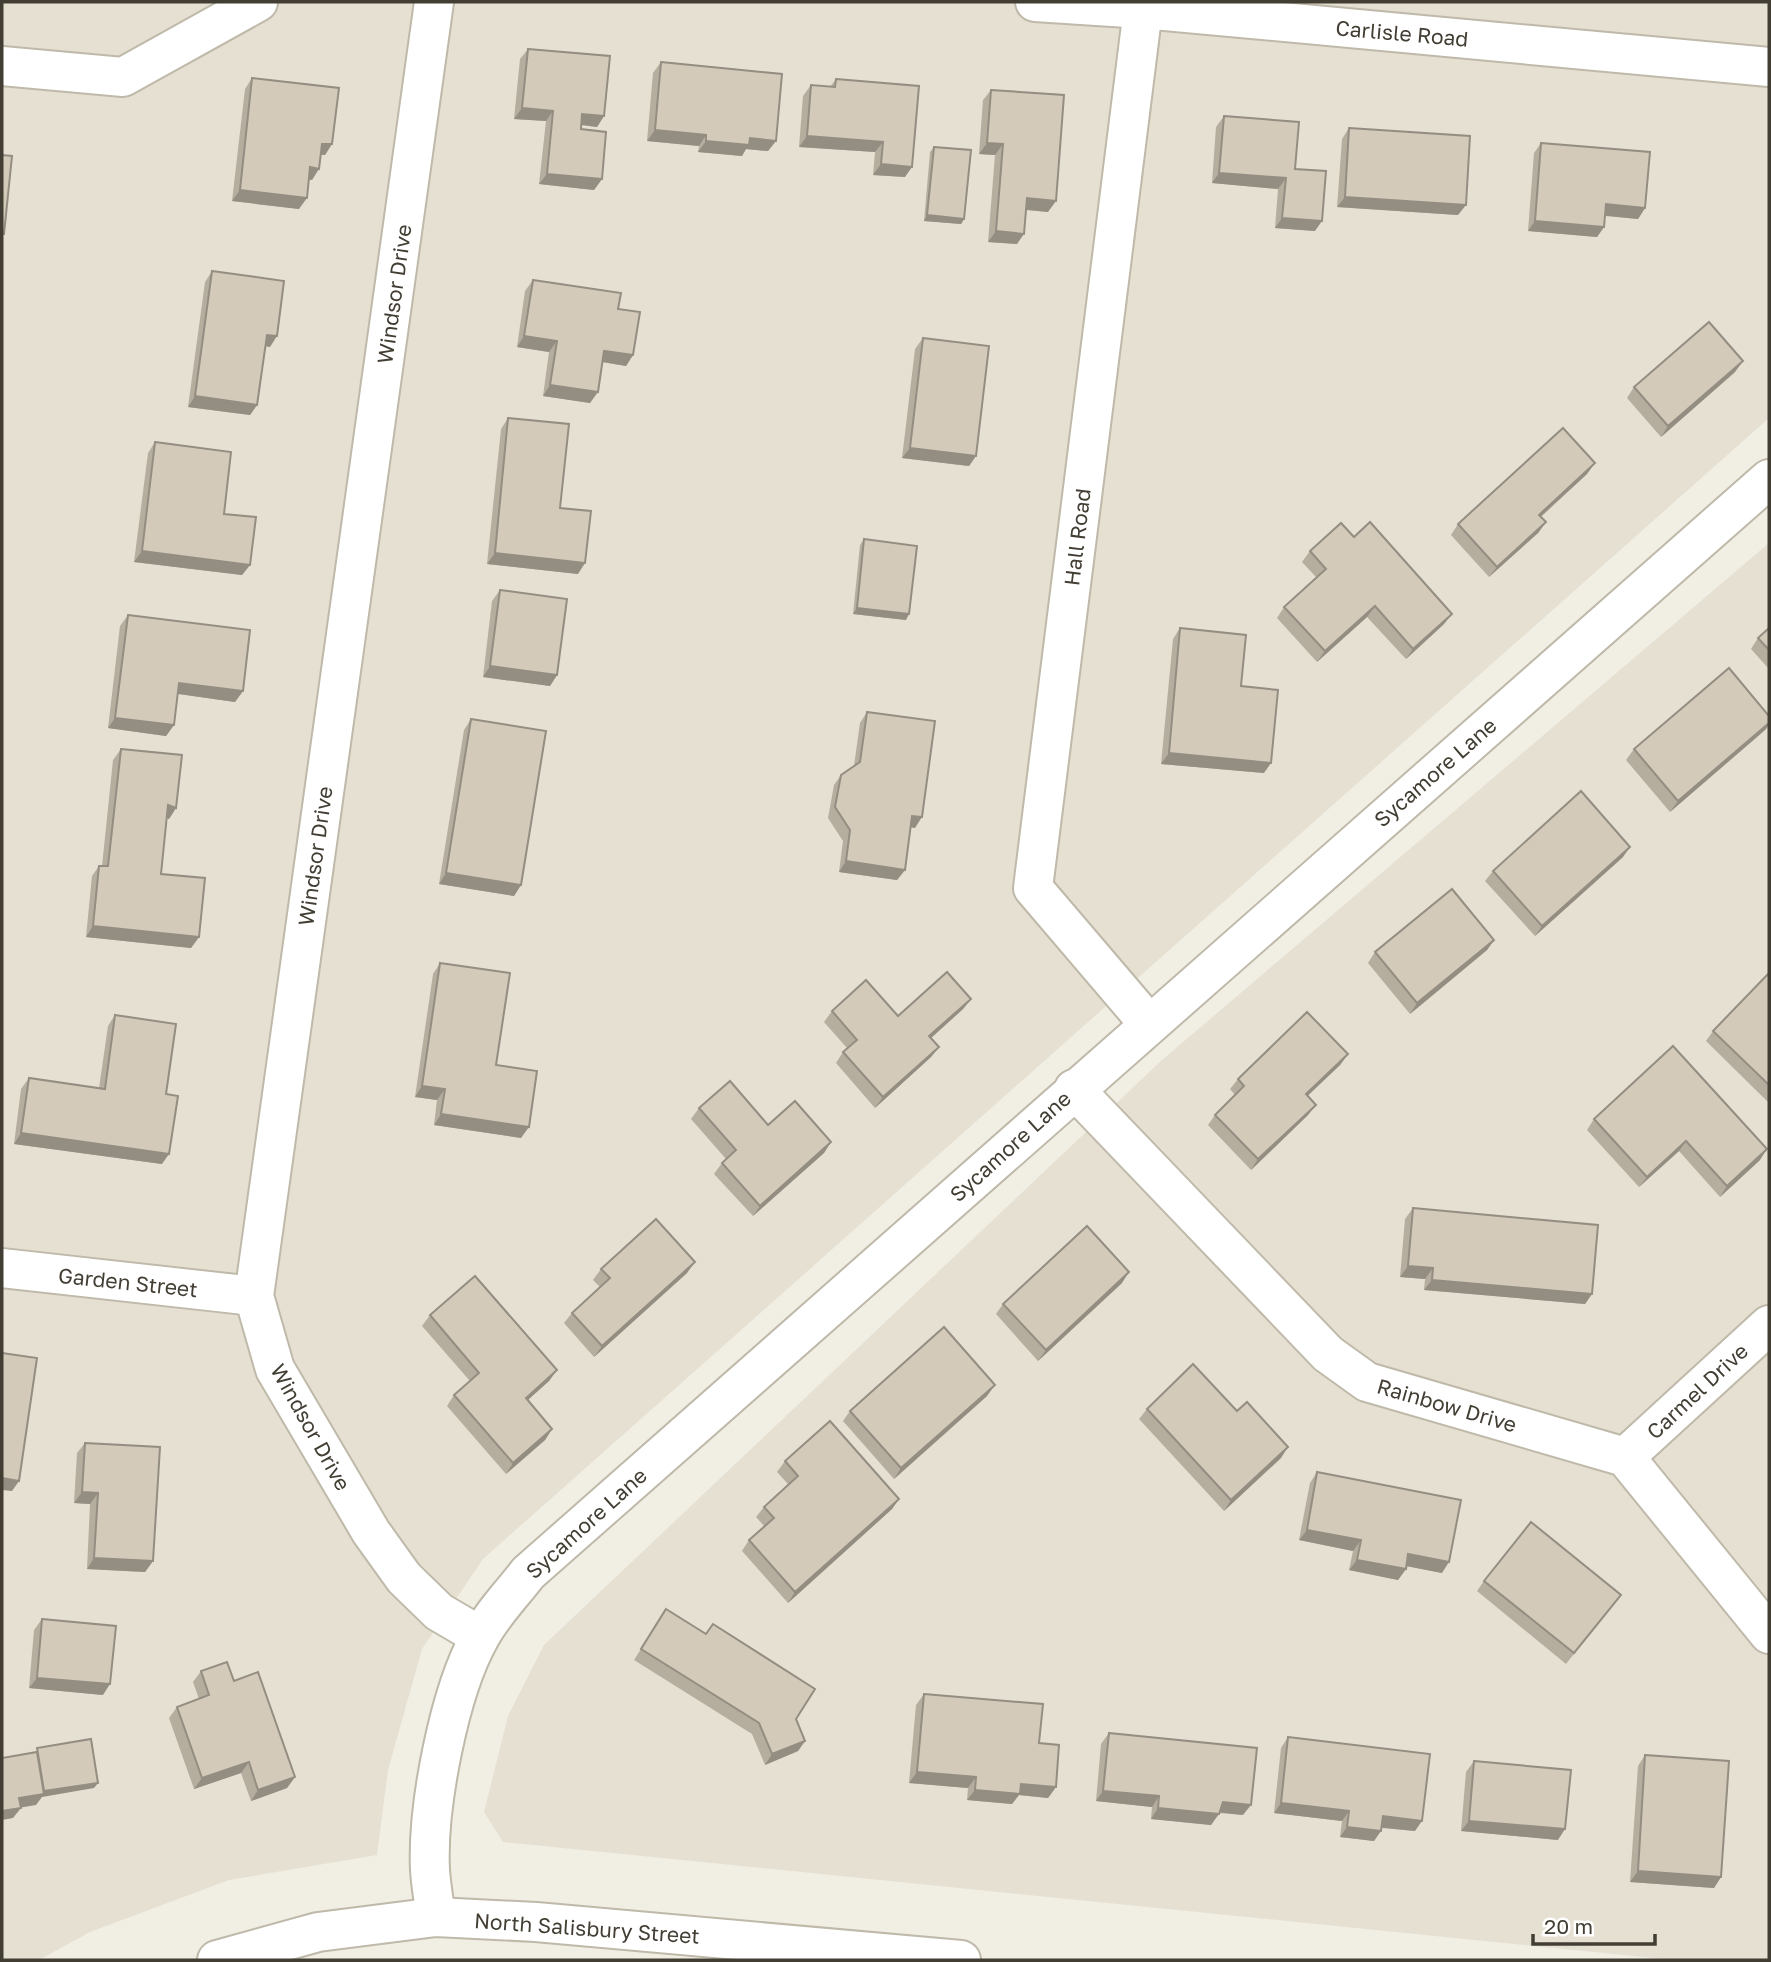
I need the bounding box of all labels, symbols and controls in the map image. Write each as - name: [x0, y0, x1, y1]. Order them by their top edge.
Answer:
- street label: Carlisle Road: [1335, 14, 1469, 52]
- street label: Windsor Drive: [371, 222, 417, 366]
- street label: Hall Road: [1058, 487, 1096, 587]
- street label: Sycamore Lane: [1369, 712, 1501, 832]
- street label: Windsor Drive: [292, 784, 338, 928]
- street label: Sycamore Lane: [944, 1085, 1076, 1207]
- street label: Garden Street: [57, 1262, 199, 1302]
- street label: Carmel Drive: [1641, 1337, 1753, 1445]
- street label: Windsor Drive: [265, 1359, 357, 1495]
- street label: Rainbow Drive: [1374, 1373, 1520, 1437]
- street label: Sycamore Lane: [520, 1462, 652, 1584]
- scale bar: [1533, 1902, 1656, 1946]
- street label: North Salisbury Street: [473, 1907, 701, 1949]
- text: 20 m: [1544, 1913, 1593, 1939]

